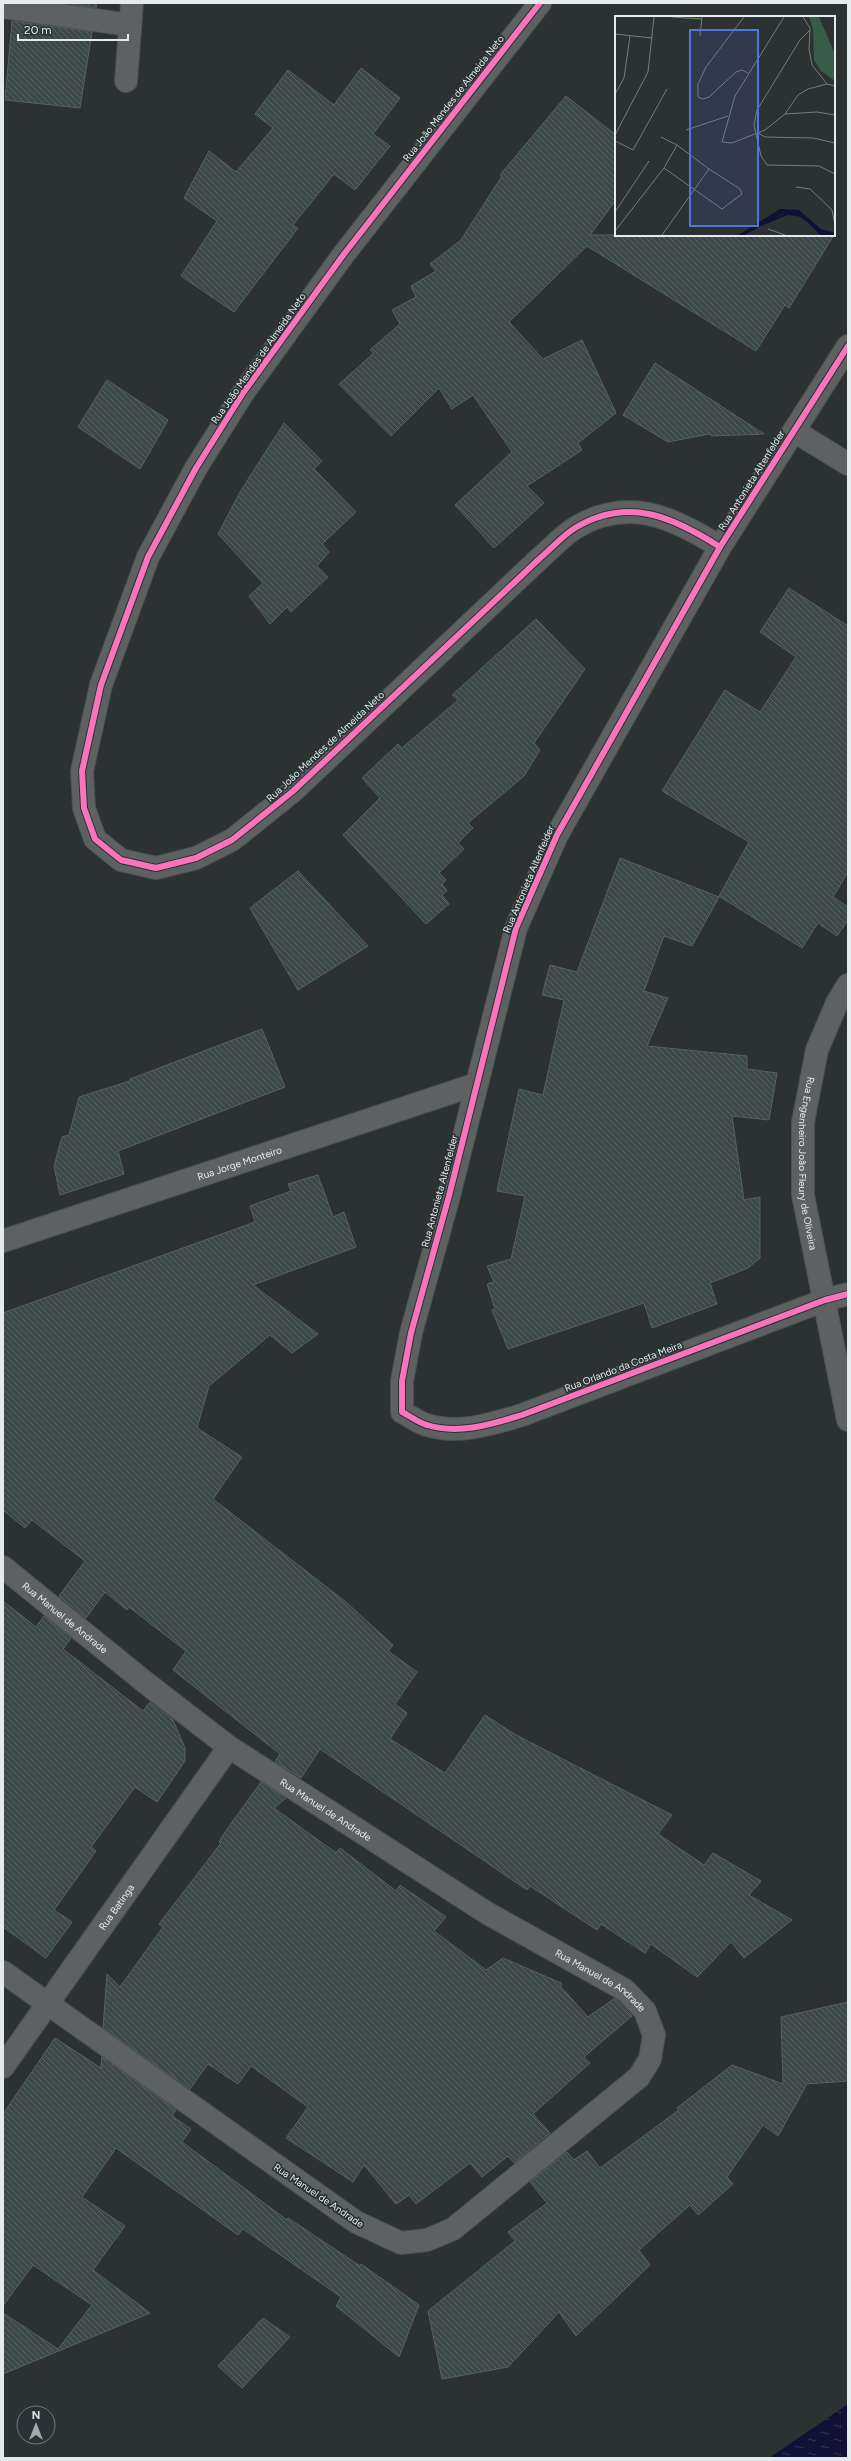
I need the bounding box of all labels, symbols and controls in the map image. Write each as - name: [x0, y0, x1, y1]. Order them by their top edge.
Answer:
- scale bar: [18, 16, 128, 42]
- inset map: [615, 16, 835, 236]
- text: 20 m: [24, 23, 52, 37]
- street label: Rua João Mendes de Almeida Neto: [400, 32, 507, 164]
- street label: Rua João Mendes de Almeida Neto: [208, 290, 309, 426]
- street label: Rua Antonieta Altenfelder: [715, 427, 788, 533]
- street label: Rua João Mendes de Almeida Neto: [264, 688, 387, 805]
- street label: Rua Antonieta Altenfelder: [500, 823, 557, 935]
- street label: Rua Engenheiro João Fleury de Oliveira: [796, 1076, 820, 1251]
- street label: Rua Antonieta Altenfelder: [418, 1133, 461, 1249]
- street label: Rua Jorge Monteiro: [196, 1143, 284, 1183]
- street label: Rua Orlando da Costa Meira: [563, 1338, 684, 1395]
- street label: Rua Manuel de Andrade: [19, 1579, 111, 1657]
- street label: Rua Manuel de Andrade: [277, 1775, 374, 1844]
- street label: Rua Batinga: [96, 1882, 137, 1933]
- street label: Rua Manuel de Andrade: [553, 1946, 649, 2015]
- street label: Rua Manuel de Andrade: [271, 2160, 367, 2231]
- north arrow: [16, 2405, 56, 2445]
- text: N: [32, 2409, 40, 2422]

